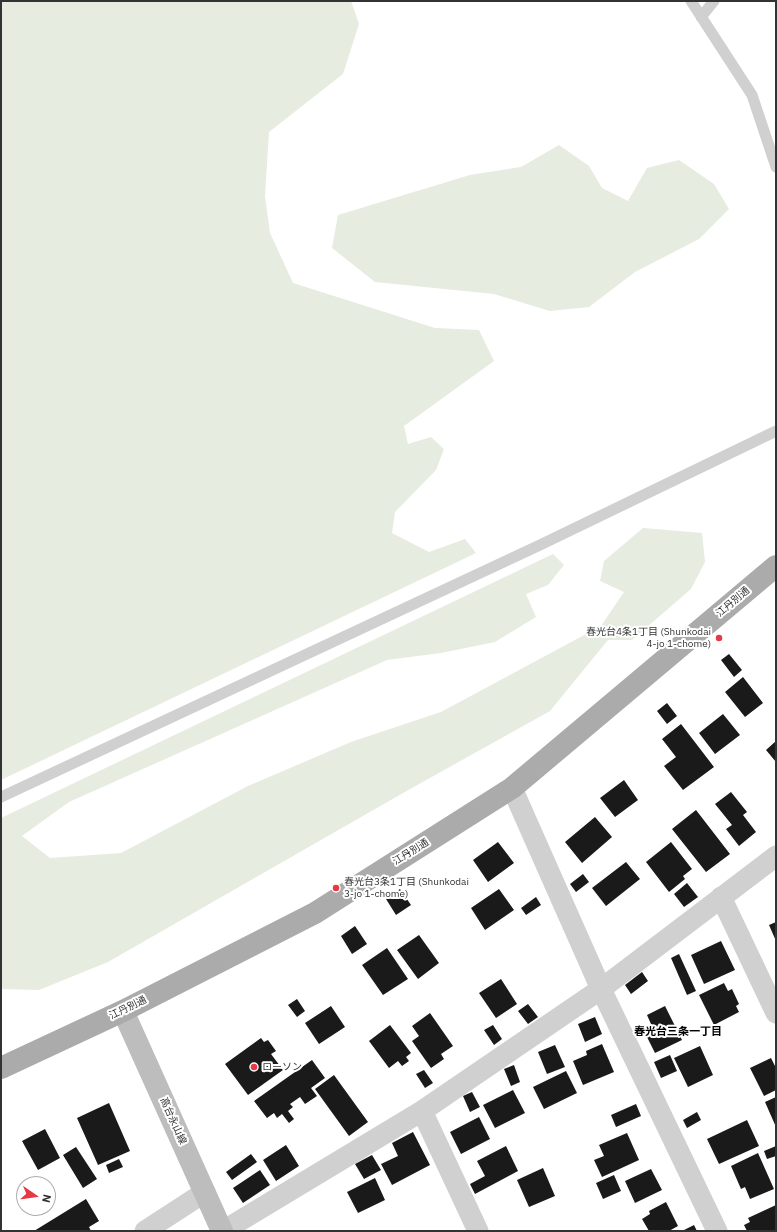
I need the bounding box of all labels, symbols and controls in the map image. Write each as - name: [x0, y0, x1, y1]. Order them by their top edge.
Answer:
- street label: 江丹別通: [714, 585, 752, 619]
- place label: 春光台4条1丁目 (Shunkodai 4-jo 1-chome): [586, 626, 711, 650]
- marker: 春光台4条1丁目 (Shunkodai 4-jo 1-chome): [714, 633, 724, 643]
- street label: 江丹別通: [391, 836, 431, 868]
- place label: 春光台3条1丁目 (Shunkodai 3-jo 1-chome): [344, 876, 469, 900]
- marker: 春光台3条1丁目 (Shunkodai 3-jo 1-chome): [331, 883, 341, 893]
- street label: 江丹別通: [107, 994, 149, 1022]
- district label: 春光台三条一丁目: [634, 1025, 722, 1039]
- place label: ローソン: [262, 1061, 302, 1073]
- marker: ローソン: [249, 1062, 259, 1072]
- street label: 高台永山線: [157, 1096, 189, 1146]
- north arrow: [16, 1176, 56, 1216]
- text: N: [39, 1193, 54, 1204]

